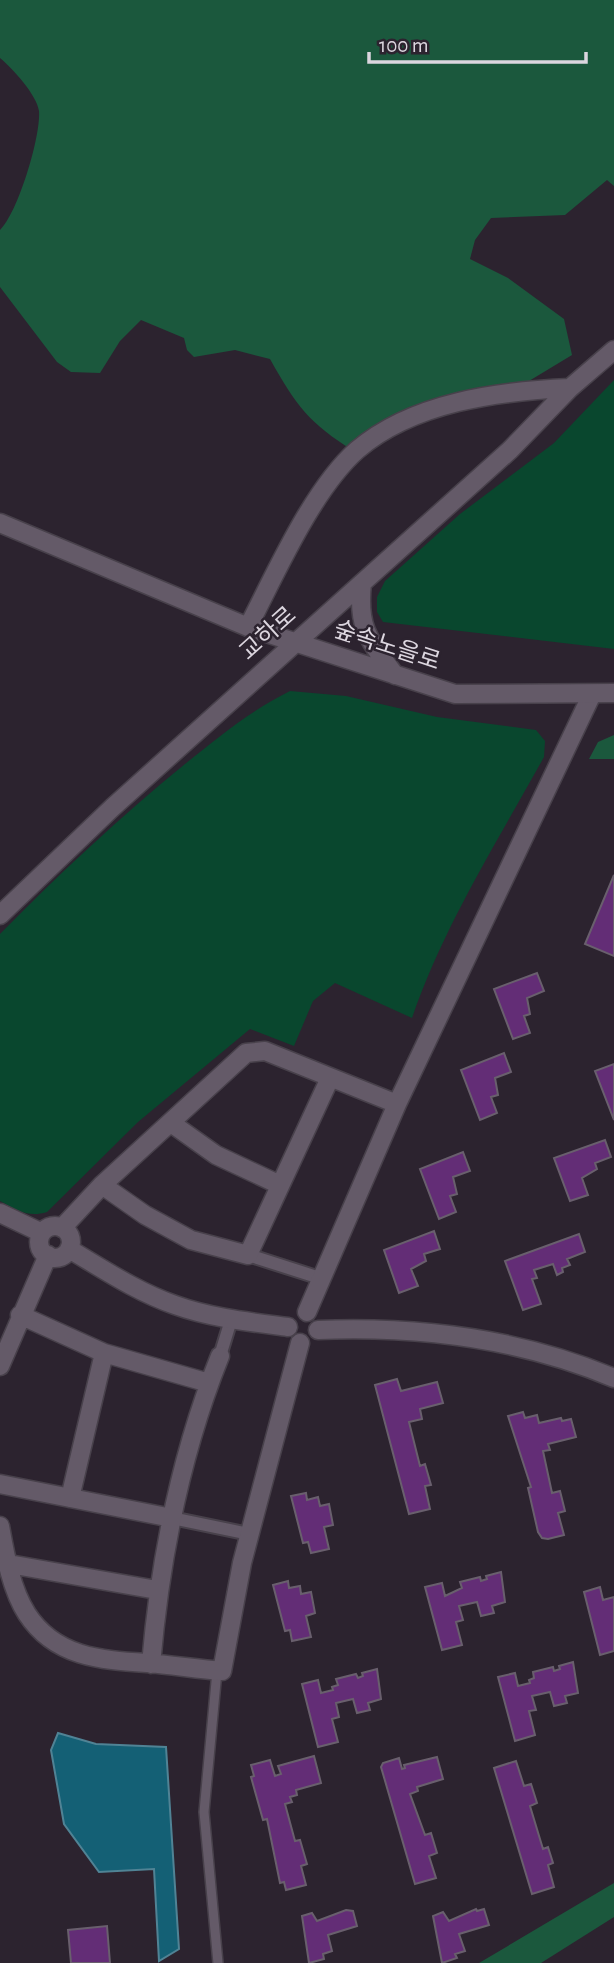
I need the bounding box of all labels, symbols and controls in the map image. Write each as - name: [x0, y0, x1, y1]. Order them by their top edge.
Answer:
- scale bar: [369, 21, 586, 65]
- text: 100 m: [379, 35, 429, 56]
- street label: 교하로: [235, 602, 301, 665]
- street label: 숲속노을로: [331, 617, 444, 674]

